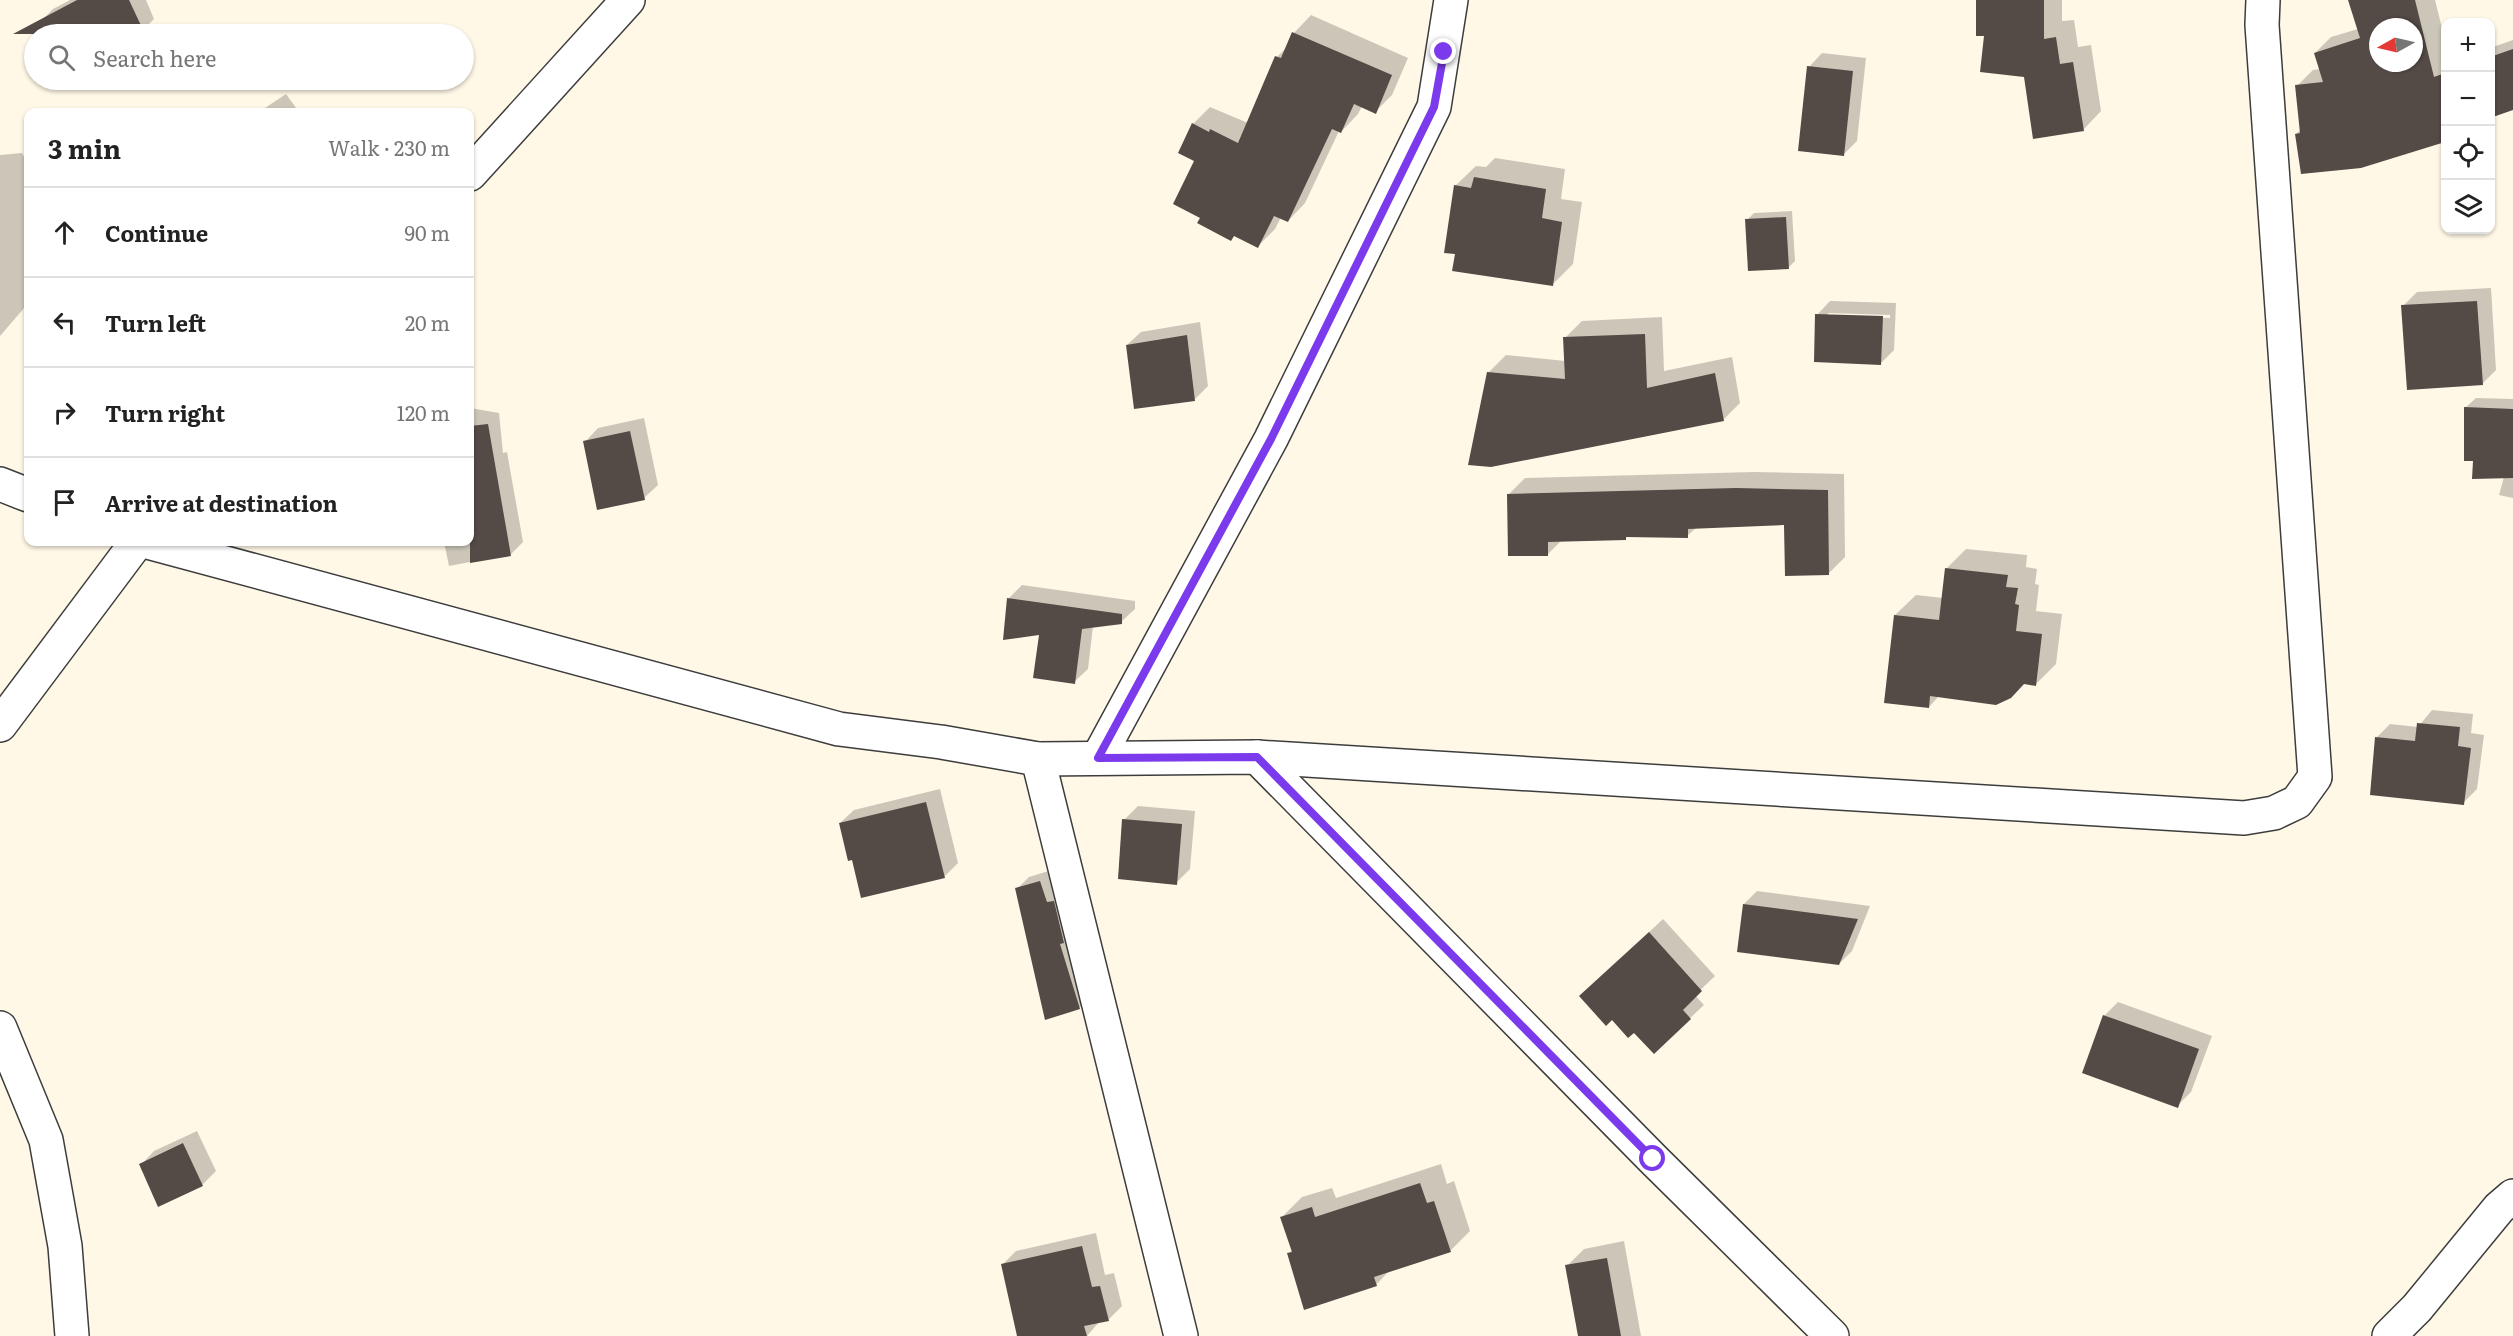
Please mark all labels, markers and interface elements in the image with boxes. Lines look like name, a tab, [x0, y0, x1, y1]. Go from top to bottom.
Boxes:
north arrow	[2369, 18, 2423, 72]
map controls	[2441, 18, 2495, 234]
button: +	[2441, 18, 2495, 72]
search box	[24, 24, 474, 90]
route end	[1430, 38, 1456, 64]
icon: search	[45, 41, 78, 74]
text: Search here	[93, 41, 216, 74]
button: −	[2441, 72, 2495, 126]
button: locate	[2441, 126, 2495, 180]
text: 3 min	[48, 128, 121, 167]
text: Walk · 230 m	[328, 132, 450, 162]
button: layers	[2441, 180, 2495, 234]
icon: ahead	[48, 216, 81, 249]
text: Continue	[105, 216, 208, 249]
text: 90 m	[405, 217, 450, 247]
icon: left	[48, 306, 81, 339]
text: Turn left	[105, 306, 206, 339]
text: 20 m	[405, 307, 450, 337]
icon: right	[48, 396, 81, 429]
text: Turn right	[105, 396, 225, 429]
text: 120 m	[397, 397, 450, 427]
icon: arrive	[48, 486, 81, 519]
text: Arrive at destination	[105, 486, 338, 519]
route start	[1639, 1145, 1665, 1171]

